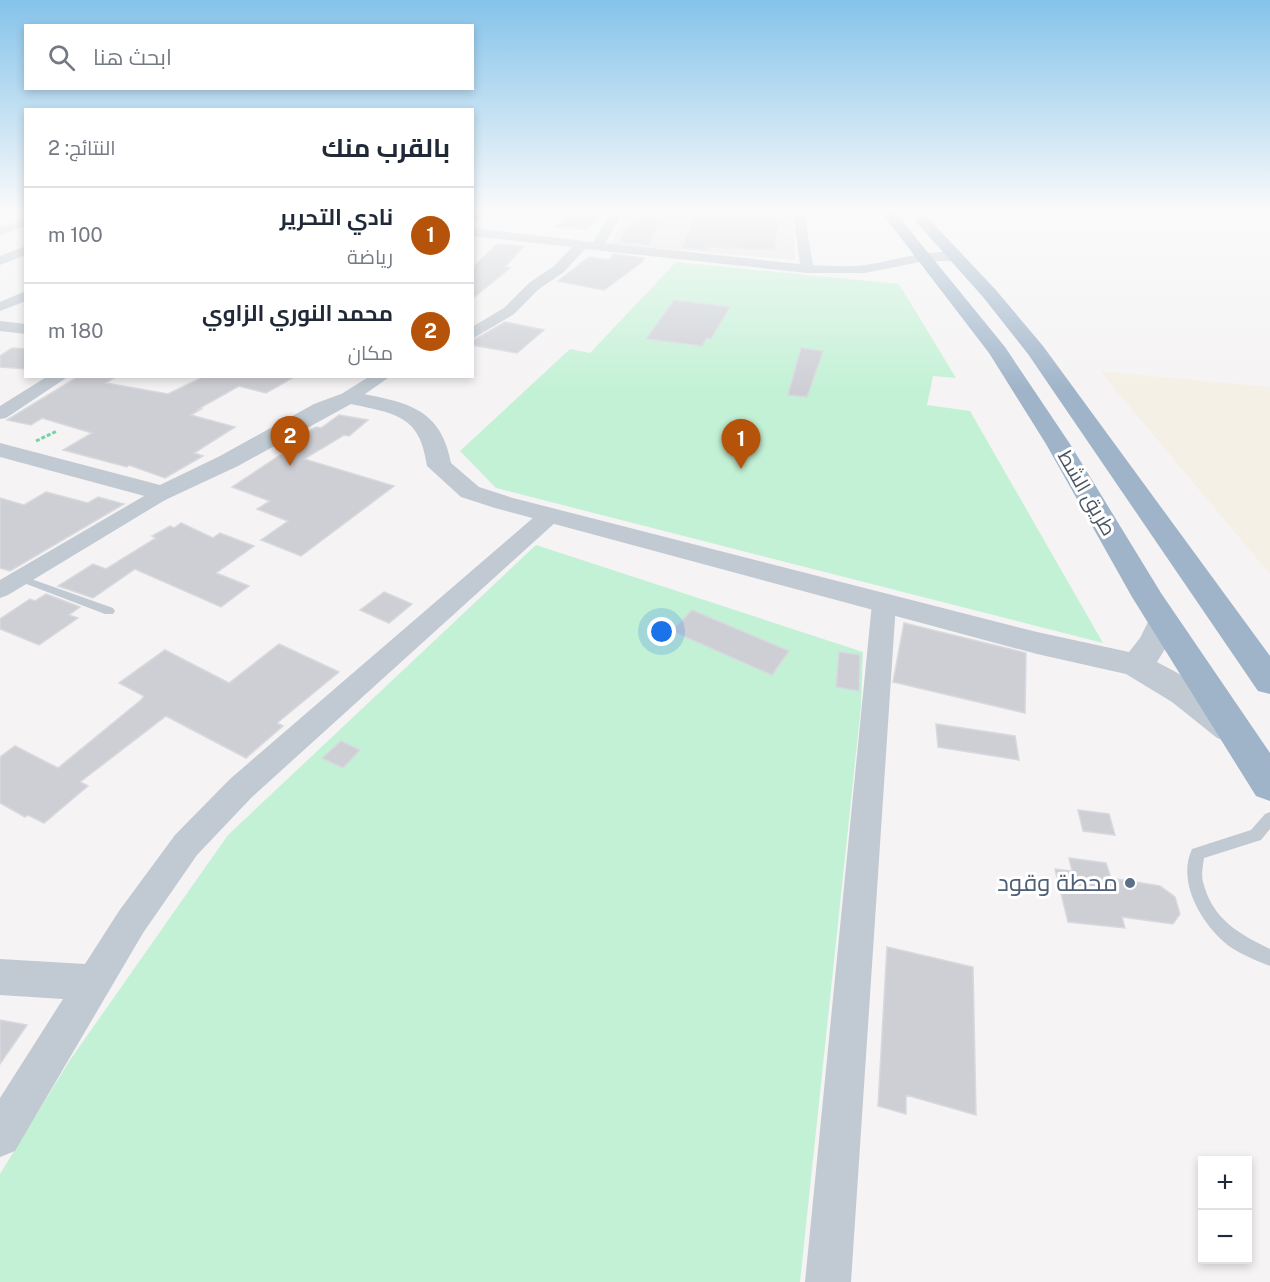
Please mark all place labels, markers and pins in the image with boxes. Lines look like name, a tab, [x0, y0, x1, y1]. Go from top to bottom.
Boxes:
pin: 2	[270, 416, 310, 466]
pin: 1	[722, 420, 760, 469]
place label: محطة وقود	[997, 868, 1118, 896]
marker: محطة وقود	[1123, 876, 1137, 890]

